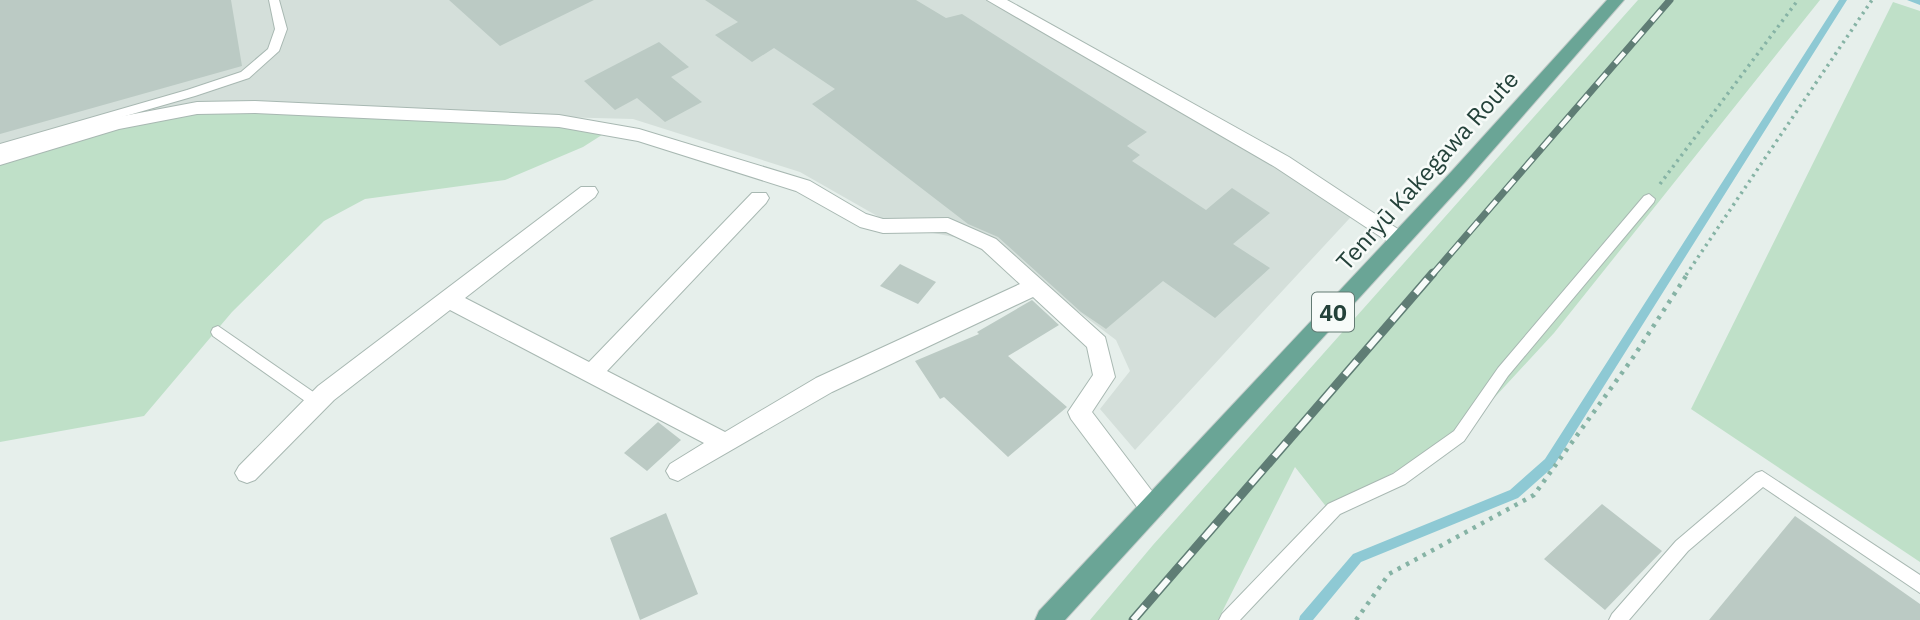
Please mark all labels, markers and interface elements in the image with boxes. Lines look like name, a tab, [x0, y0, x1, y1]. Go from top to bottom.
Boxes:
street label: Tenryū Kakegawa Route	[1329, 63, 1525, 277]
road number: 40	[1312, 292, 1354, 332]

